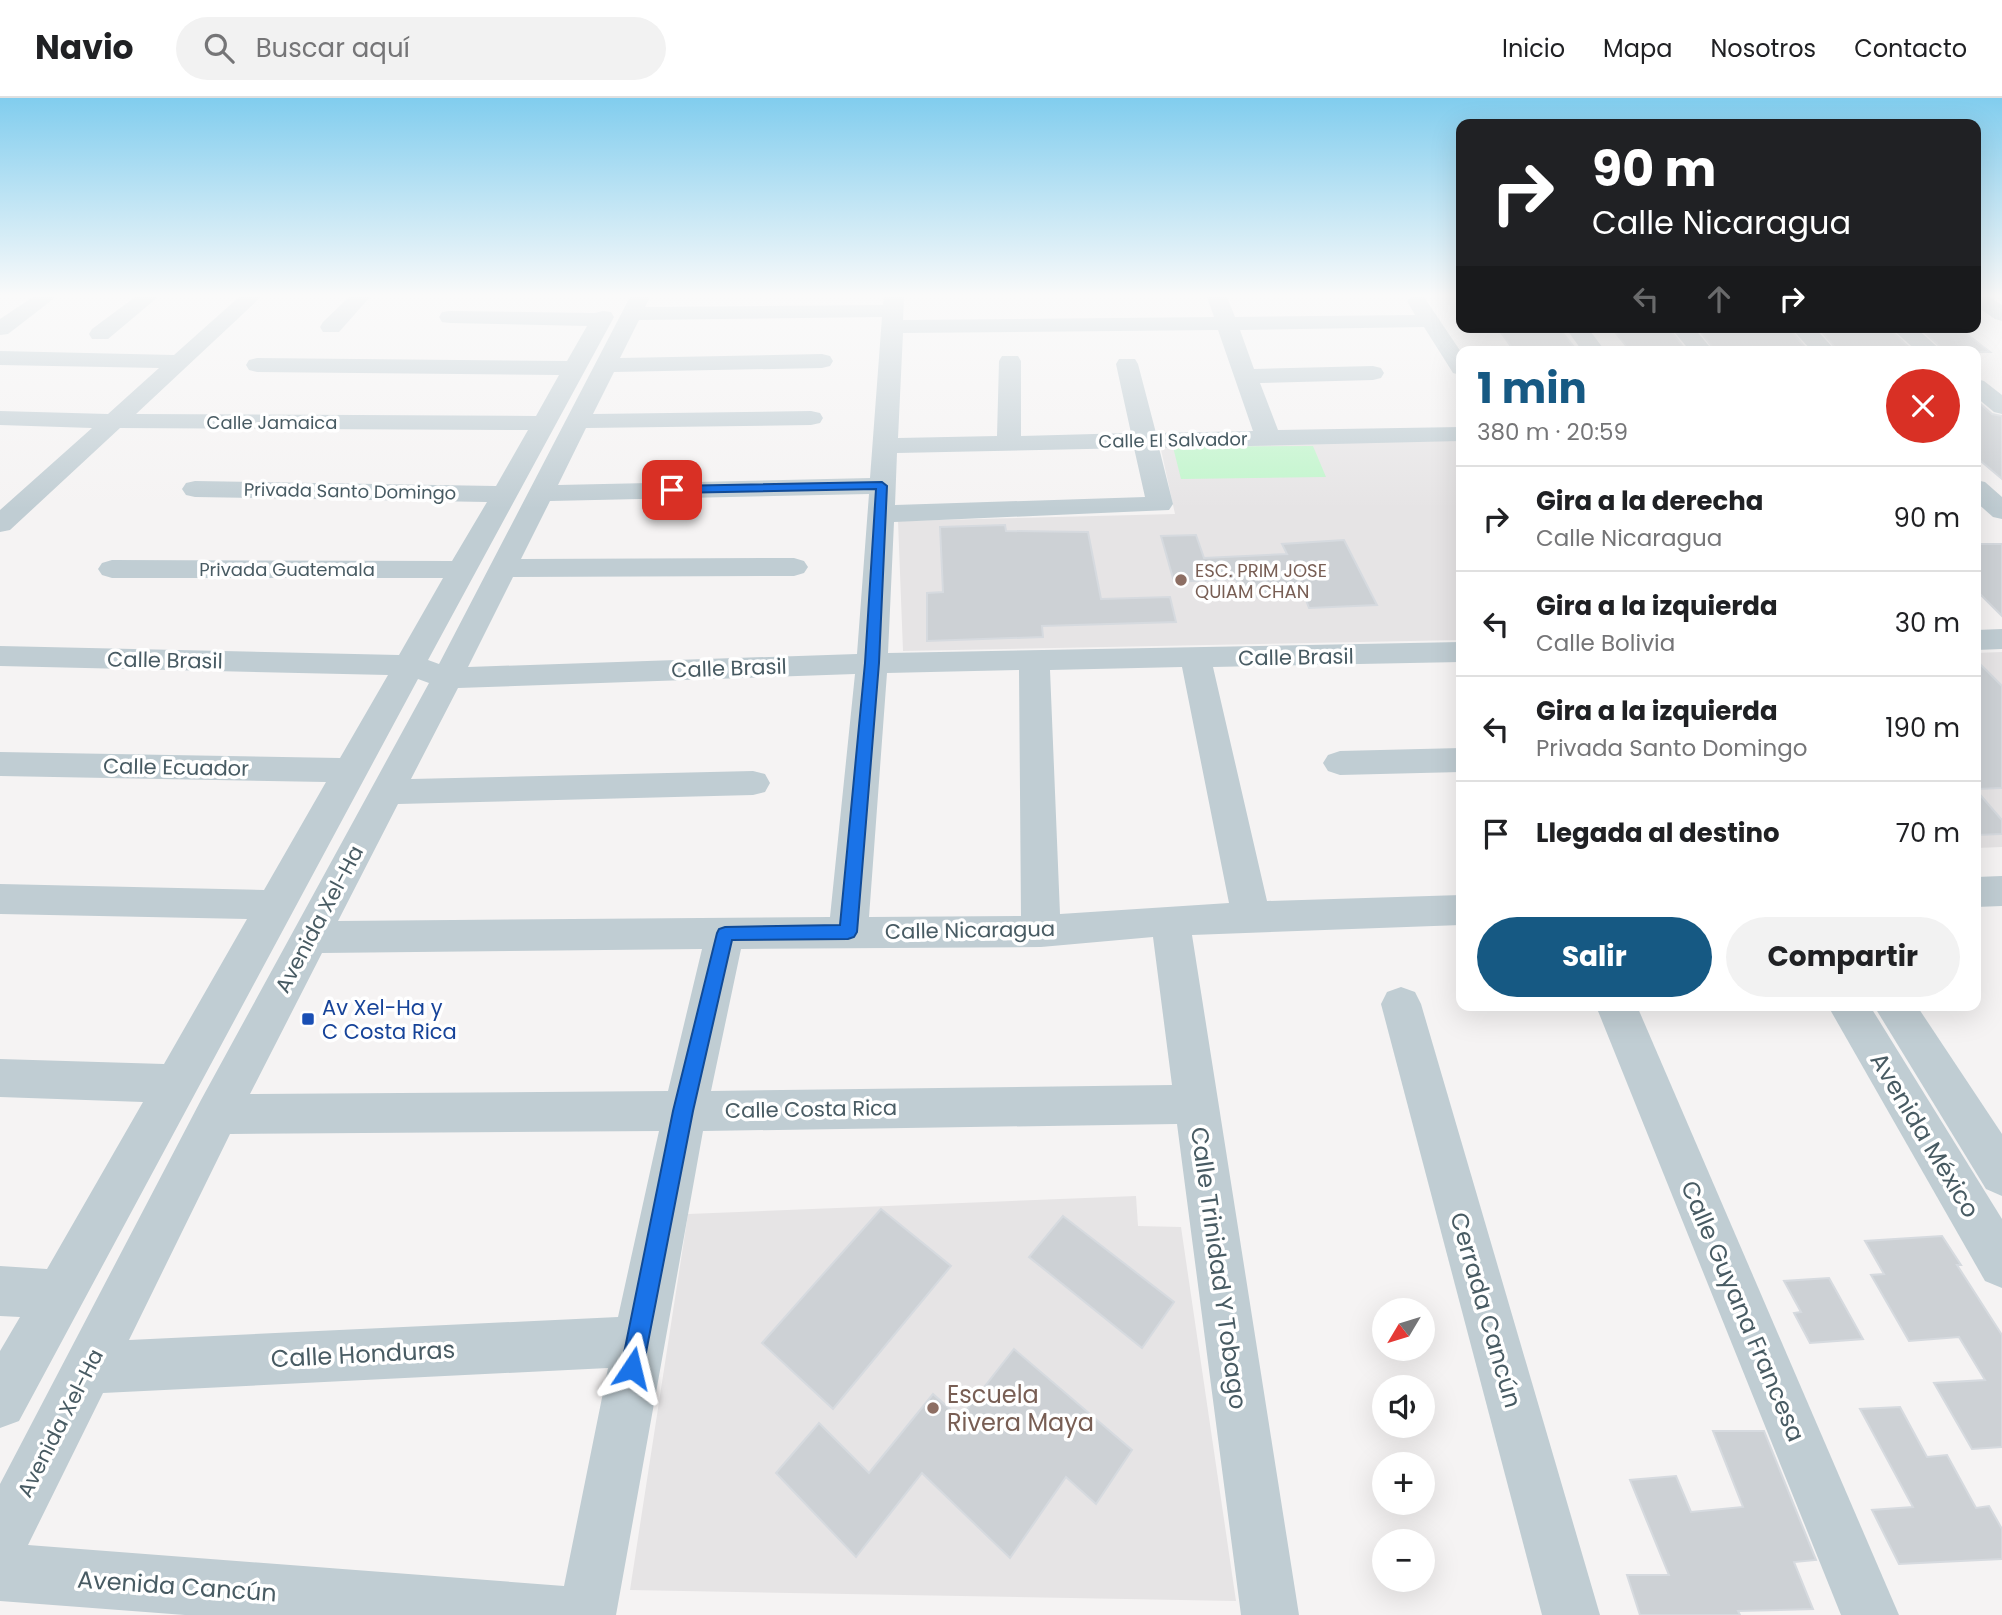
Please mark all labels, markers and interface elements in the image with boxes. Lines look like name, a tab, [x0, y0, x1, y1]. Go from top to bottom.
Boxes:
search box	[176, 17, 666, 80]
text: Navio	[35, 24, 134, 71]
icon: search	[200, 29, 238, 67]
text: Buscar aquí	[256, 30, 410, 66]
text: Inicio	[1502, 32, 1565, 65]
text: Mapa	[1603, 32, 1672, 65]
text: Nosotros	[1710, 32, 1816, 65]
text: Contacto	[1854, 32, 1967, 65]
text: 90 m	[1592, 135, 1716, 203]
icon: right	[1477, 147, 1568, 238]
text: Calle Nicaragua	[1592, 200, 1851, 245]
icon: left	[1627, 280, 1665, 318]
icon: ahead	[1700, 280, 1738, 318]
icon: right	[1773, 280, 1811, 318]
text: 1 min	[1477, 359, 1587, 418]
button: close	[1886, 369, 1960, 443]
street label: Calle Jamaica	[207, 410, 337, 435]
text: 380 m · 20:59	[1477, 416, 1628, 448]
street label: Calle El Salvador	[1098, 426, 1248, 454]
pin	[642, 460, 702, 520]
icon: arrive	[653, 471, 691, 509]
street label: Privada Santo Domingo	[244, 477, 456, 505]
text: Gira a la derecha	[1536, 483, 1764, 519]
icon: right	[1477, 500, 1515, 538]
text: 90 m	[1894, 500, 1960, 536]
text: Calle Nicaragua	[1536, 522, 1722, 554]
street label: Privada Guatemala	[199, 557, 375, 582]
place label: ESC. PRIM JOSE QUIAM CHAN	[1195, 558, 1327, 604]
marker: ESC. PRIM JOSE QUIAM CHAN	[1173, 572, 1189, 588]
text: Gira a la izquierda	[1536, 588, 1778, 624]
icon: left	[1477, 605, 1515, 643]
text: 30 m	[1895, 605, 1960, 641]
text: Calle Bolivia	[1536, 627, 1675, 659]
street label: Calle Brasil	[1238, 641, 1354, 673]
street label: Calle Brasil	[107, 644, 223, 676]
street label: Calle Brasil	[671, 651, 787, 685]
text: Gira a la izquierda	[1536, 693, 1778, 729]
icon: left	[1477, 710, 1515, 748]
text: 190 m	[1885, 710, 1960, 746]
text: Privada Santo Domingo	[1536, 732, 1808, 764]
street label: Calle Ecuador	[103, 751, 249, 783]
icon: arrive	[1477, 815, 1515, 853]
text: Llegada al destino	[1536, 815, 1780, 851]
text: 70 m	[1896, 815, 1960, 851]
street label: Avenida Xel-Ha	[268, 840, 370, 998]
street label: Calle Nicaragua	[885, 914, 1055, 946]
button: Salir	[1477, 917, 1712, 997]
button: Compartir	[1726, 917, 1960, 997]
place label: Av Xel-Ha y C Costa Rica	[322, 993, 457, 1046]
marker: Av Xel-Ha y C Costa Rica	[300, 1011, 316, 1027]
street label: Avenida México	[1863, 1046, 1987, 1224]
street label: Calle Costa Rica	[725, 1093, 897, 1125]
street label: Calle Trinidad Y Tobago	[1183, 1125, 1255, 1411]
street label: Calle Guyana Francesa	[1673, 1175, 1813, 1447]
street label: Cerrada Cancún	[1442, 1208, 1530, 1412]
north arrow	[1372, 1298, 1435, 1362]
map controls	[1372, 1298, 1435, 1592]
position arrow	[595, 1331, 669, 1405]
street label: Calle Honduras	[270, 1333, 456, 1375]
street label: Avenida Xel-Ha	[10, 1344, 110, 1502]
button: sound	[1372, 1375, 1435, 1438]
place label: Escuela Rivera Maya	[947, 1378, 1094, 1439]
marker: Escuela Rivera Maya	[925, 1400, 941, 1416]
button: +	[1372, 1452, 1435, 1515]
button: −	[1372, 1529, 1435, 1592]
street label: Avenida Cancún	[76, 1563, 278, 1609]

